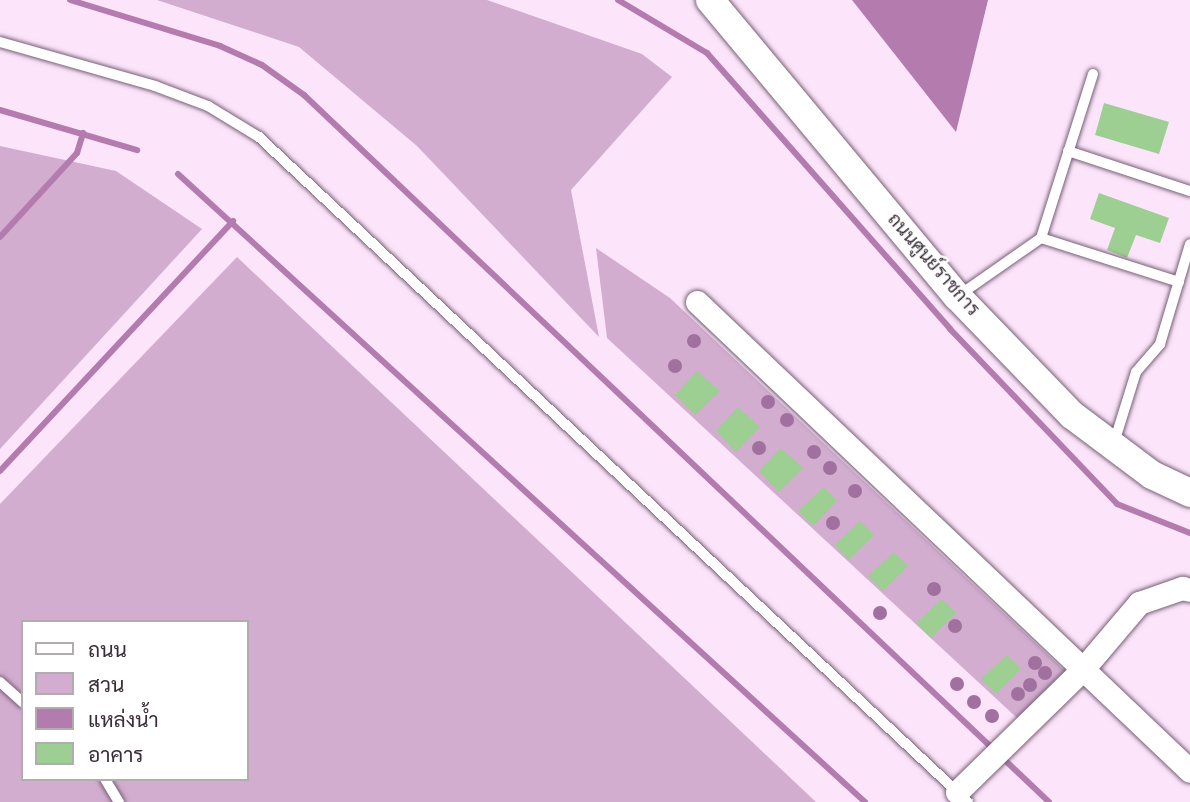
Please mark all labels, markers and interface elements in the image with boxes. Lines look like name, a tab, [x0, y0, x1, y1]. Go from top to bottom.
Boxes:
street label: ถนนศูนย์ราชการ	[882, 209, 984, 321]
legend	[21, 620, 248, 781]
text: ถนน	[88, 638, 127, 663]
text: สวน	[88, 673, 124, 698]
text: แหล่งน้ำ	[88, 708, 159, 733]
text: อาคาร	[88, 743, 144, 768]

